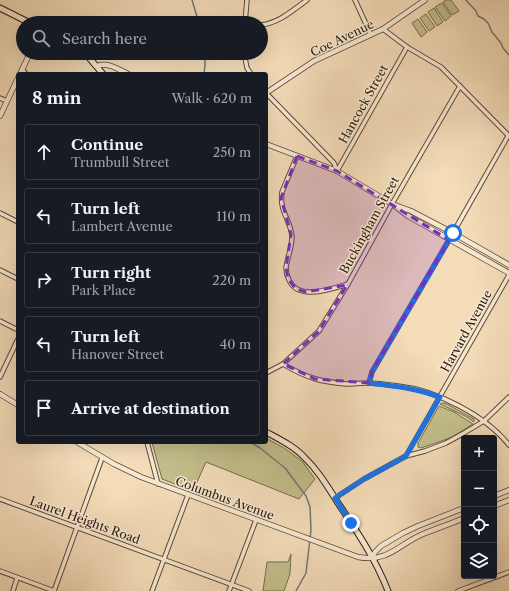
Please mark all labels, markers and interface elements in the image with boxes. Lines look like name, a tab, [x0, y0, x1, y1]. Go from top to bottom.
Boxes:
search box	[16, 16, 268, 60]
street label: Coe Avenue	[308, 16, 376, 60]
icon: search	[30, 27, 52, 49]
text: Search here	[62, 29, 147, 48]
street label: Hancock Street	[335, 61, 391, 146]
text: 8 min	[32, 88, 81, 108]
text: Walk · 620 m	[171, 90, 252, 106]
text: Continue	[71, 135, 143, 154]
icon: ahead	[33, 141, 55, 163]
text: 250 m	[213, 144, 251, 160]
text: Trumbull Street	[71, 154, 169, 170]
street label: Buckingham Street	[336, 173, 402, 276]
text: Turn left	[71, 199, 140, 218]
icon: left	[33, 205, 55, 227]
text: 110 m	[216, 208, 251, 224]
text: Lambert Avenue	[71, 218, 173, 234]
route start	[444, 224, 462, 242]
text: Turn right	[71, 263, 151, 282]
icon: right	[33, 269, 55, 291]
text: 220 m	[212, 272, 251, 288]
text: Park Place	[71, 282, 136, 298]
street label: Harvard Avenue	[437, 287, 495, 375]
text: Turn left	[71, 327, 140, 346]
icon: left	[33, 333, 55, 355]
text: 40 m	[220, 336, 251, 352]
text: Hanover Street	[71, 346, 164, 362]
icon: arrive	[33, 397, 55, 419]
text: Arrive at destination	[71, 399, 230, 418]
map controls	[461, 435, 497, 579]
button: +	[461, 435, 497, 471]
button: −	[461, 471, 497, 507]
street label: Columbus Avenue	[174, 473, 277, 523]
street label: Laurel Heights Road	[28, 493, 143, 547]
button: locate	[461, 507, 497, 543]
route end	[342, 514, 360, 532]
button: layers	[461, 543, 497, 579]

